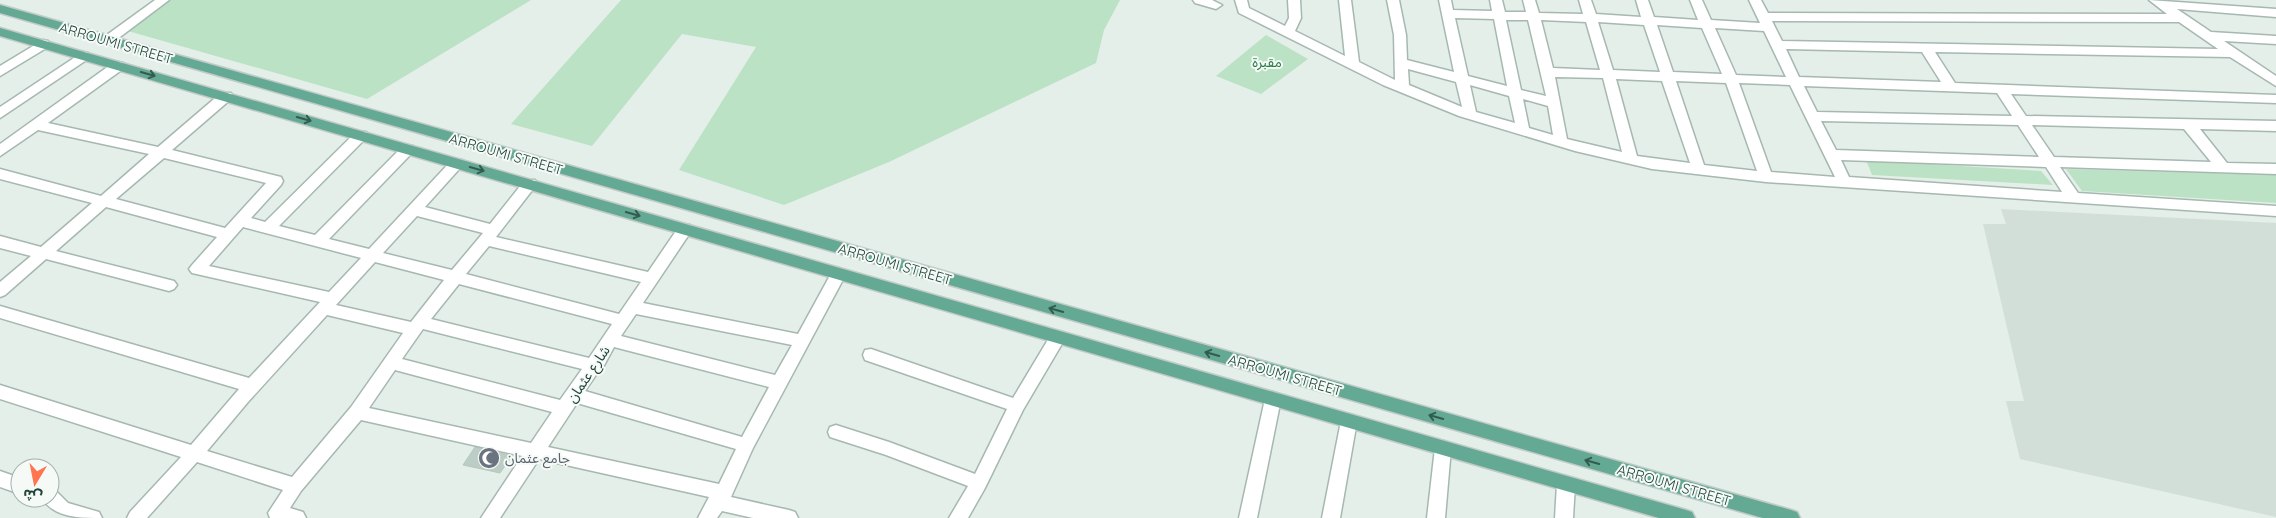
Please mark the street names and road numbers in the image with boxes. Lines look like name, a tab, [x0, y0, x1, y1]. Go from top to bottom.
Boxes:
street label: ARROUMI STREET	[57, 18, 175, 68]
street label: ARROUMI STREET	[447, 129, 565, 179]
street label: ARROUMI STREET	[836, 239, 954, 289]
street label: شارع عثمان	[562, 342, 615, 407]
street label: ARROUMI STREET	[1226, 350, 1344, 400]
street label: ARROUMI STREET	[1615, 460, 1733, 510]

